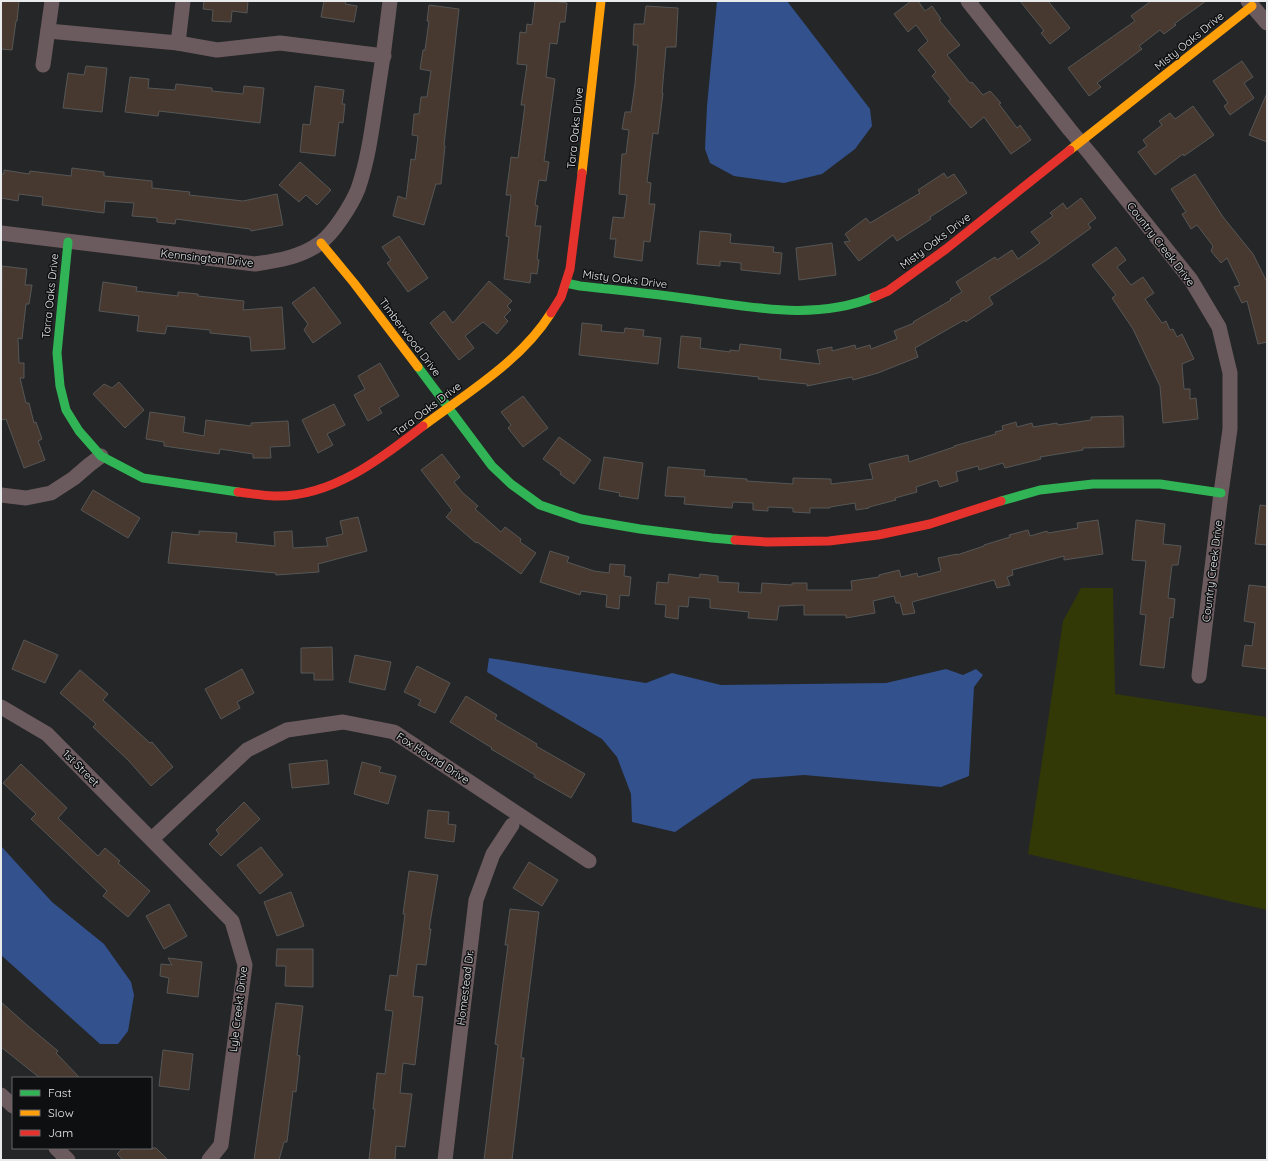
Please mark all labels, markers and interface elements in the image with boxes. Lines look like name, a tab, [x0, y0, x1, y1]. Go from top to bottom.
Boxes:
street label: Misty Oaks Drive	[1152, 9, 1226, 73]
street label: Tara Oaks Drive	[564, 87, 586, 169]
street label: Country Creek Drive	[1124, 199, 1198, 289]
street label: Misty Oaks Drive	[897, 210, 973, 272]
street label: Kennsington Drive	[160, 246, 254, 270]
street label: Tarra Oaks Drive	[39, 253, 61, 339]
street label: Misty Oaks Drive	[582, 267, 668, 291]
street label: Timberwood Drive	[376, 295, 444, 379]
street label: Tara Oaks Drive	[390, 379, 464, 439]
street label: Country Creek Drive	[1199, 519, 1225, 623]
street label: Fox Hound Drive	[394, 729, 472, 787]
street label: 1st Street	[60, 747, 102, 789]
street label: Homestead Dr.	[453, 950, 477, 1026]
street label: Lyle Creekt Drive	[226, 965, 250, 1053]
legend	[12, 1077, 152, 1149]
text: Fast	[48, 1085, 72, 1100]
text: Slow	[48, 1105, 74, 1120]
text: Jam	[48, 1125, 73, 1140]

